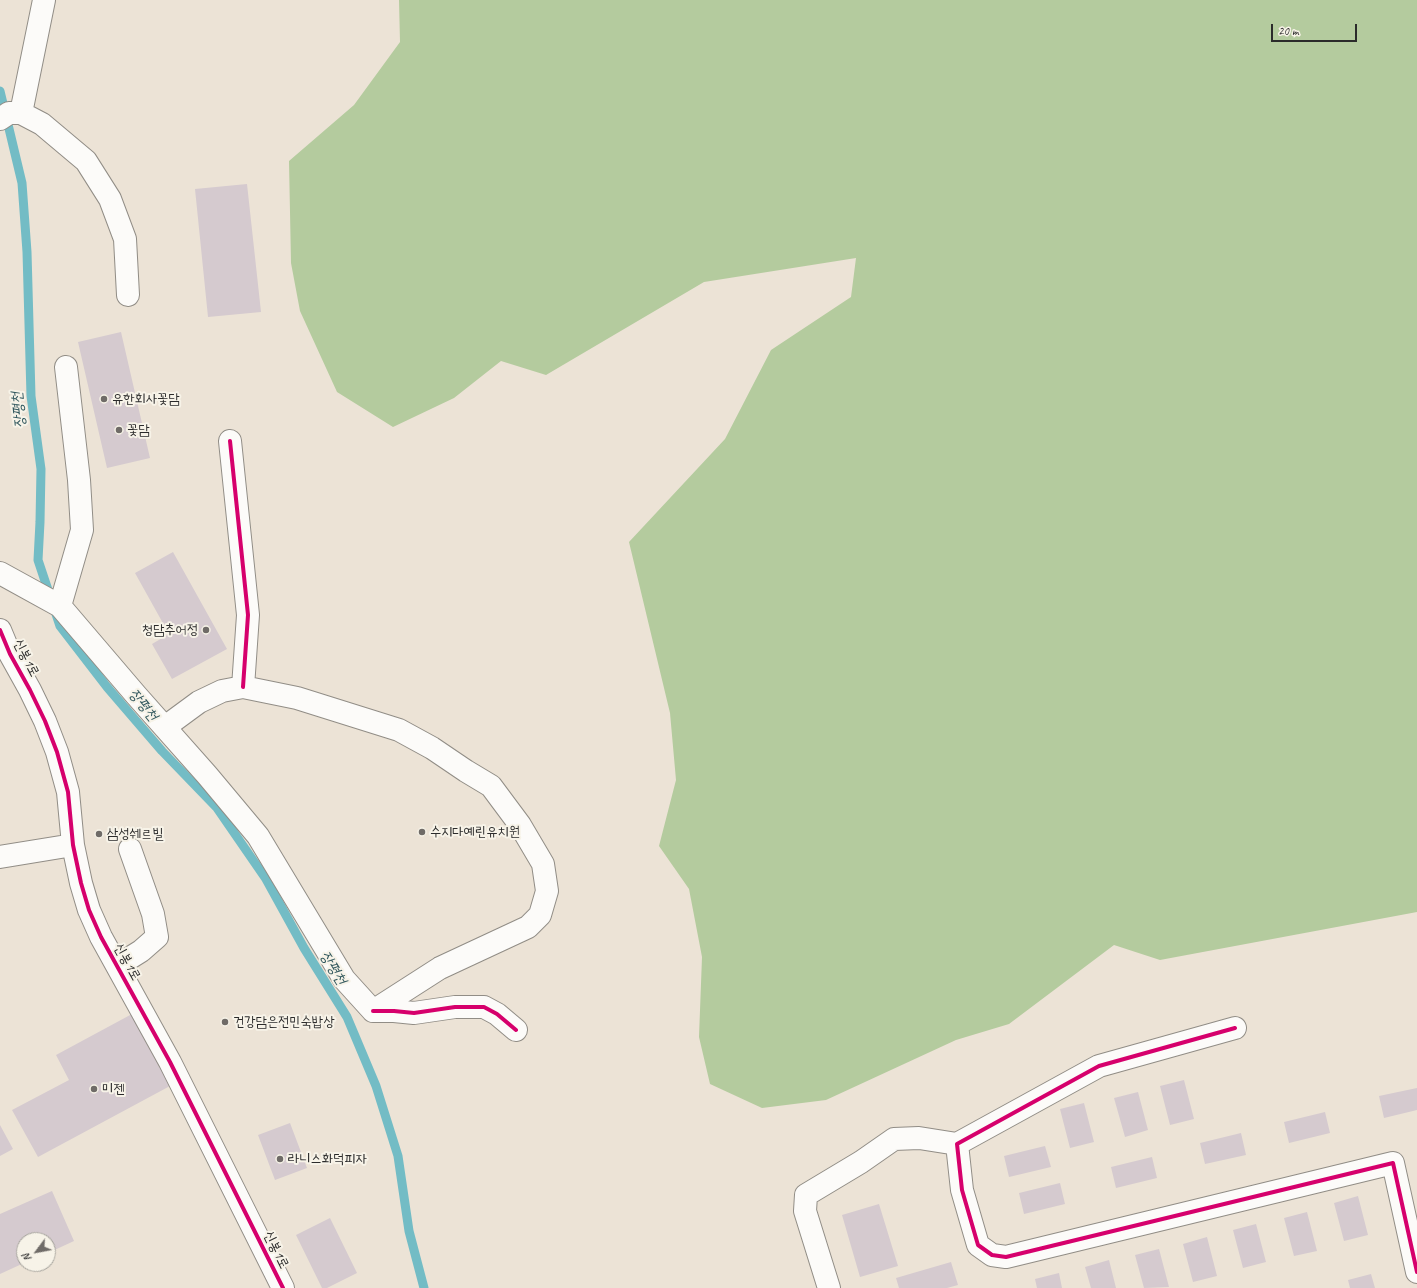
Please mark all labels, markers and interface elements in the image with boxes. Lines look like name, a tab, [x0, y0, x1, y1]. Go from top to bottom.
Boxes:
scale bar	[1273, 16, 1359, 42]
text: 20 m	[1278, 23, 1298, 39]
water label: 장평천	[8, 391, 30, 429]
place label: 유한회사꽃담	[112, 391, 180, 407]
marker: 유한회사꽃담	[99, 394, 109, 404]
place label: 꽃담	[127, 422, 150, 438]
marker: 꽃담	[114, 425, 124, 435]
place label: 청담추어정	[142, 622, 198, 638]
marker: 청담추어정	[201, 625, 211, 635]
street label: 신봉1로	[9, 636, 43, 680]
water label: 장평천	[125, 685, 161, 725]
place label: 수지다예린유치원	[430, 824, 520, 840]
place label: 삼성쉐르빌	[107, 826, 163, 842]
marker: 수지다예린유치원	[417, 827, 427, 837]
marker: 삼성쉐르빌	[94, 829, 104, 839]
street label: 신봉1로	[110, 940, 144, 984]
water label: 장평천	[316, 948, 350, 988]
place label: 건강담은전민숙밥상	[233, 1014, 334, 1030]
marker: 건강담은전민숙밥상	[220, 1017, 230, 1027]
place label: 미젠	[102, 1081, 125, 1097]
marker: 미젠	[89, 1084, 99, 1094]
place label: 라니스화덕피자	[288, 1151, 367, 1167]
marker: 라니스화덕피자	[275, 1154, 285, 1164]
street label: 신봉1로	[260, 1228, 292, 1272]
north arrow	[16, 1232, 56, 1272]
text: N	[19, 1251, 34, 1264]

